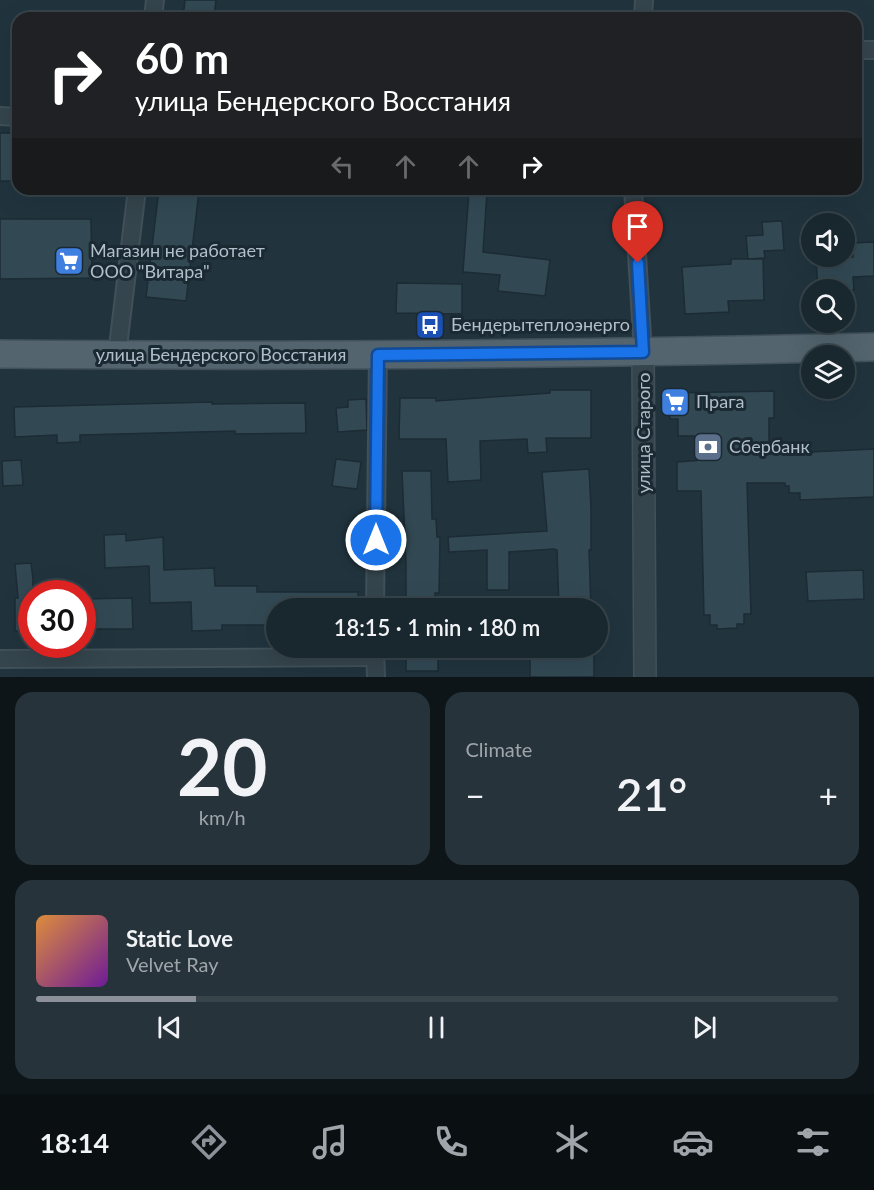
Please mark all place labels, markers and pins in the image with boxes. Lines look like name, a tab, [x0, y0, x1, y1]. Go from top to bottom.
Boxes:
pin	[612, 201, 663, 263]
place label: Магазин не работает ООО "Витара"	[90, 239, 265, 282]
supermarket icon: Магазин не работает ООО "Витара"	[53, 245, 85, 277]
bus stop icon: Бендерытеплоэнерго	[414, 309, 446, 341]
place label: Бендерытеплоэнерго	[451, 313, 630, 335]
supermarket icon: Прага	[659, 386, 691, 418]
place label: Прага	[696, 390, 744, 412]
bank icon: Сбербанк	[692, 431, 724, 463]
place label: Сбербанк	[729, 435, 810, 457]

